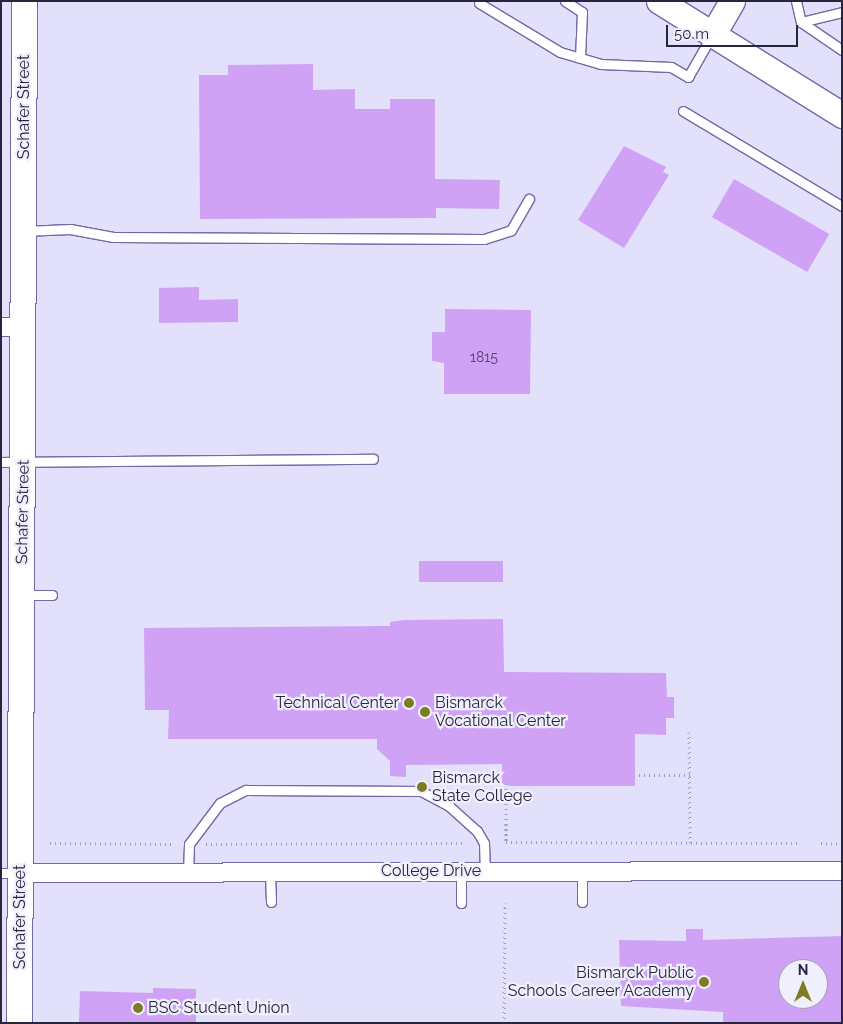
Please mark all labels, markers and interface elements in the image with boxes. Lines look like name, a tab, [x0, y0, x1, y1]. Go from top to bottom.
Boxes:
scale bar	[668, 15, 800, 47]
text: 50 m	[674, 25, 709, 43]
street label: Schafer Street	[14, 55, 34, 159]
house number: 1815	[470, 349, 498, 365]
street label: Schafer Street	[12, 459, 34, 565]
place label: Technical Center	[275, 693, 399, 713]
place label: Bismarck Vocational Center	[435, 693, 566, 731]
marker: Technical Center	[403, 697, 415, 709]
marker: Bismarck Vocational Center	[419, 706, 431, 718]
place label: Bismarck State College	[432, 768, 532, 806]
marker: Bismarck State College	[416, 781, 428, 793]
street label: College Drive	[381, 861, 481, 881]
street label: Schafer Street	[10, 865, 30, 969]
north arrow	[778, 959, 828, 1009]
text: N	[798, 962, 808, 978]
place label: Bismarck Public Schools Career Academy	[507, 963, 694, 1001]
marker: Bismarck Public Schools Career Academy	[698, 976, 710, 988]
place label: BSC Student Union	[148, 998, 290, 1018]
marker: BSC Student Union	[132, 1002, 144, 1014]

